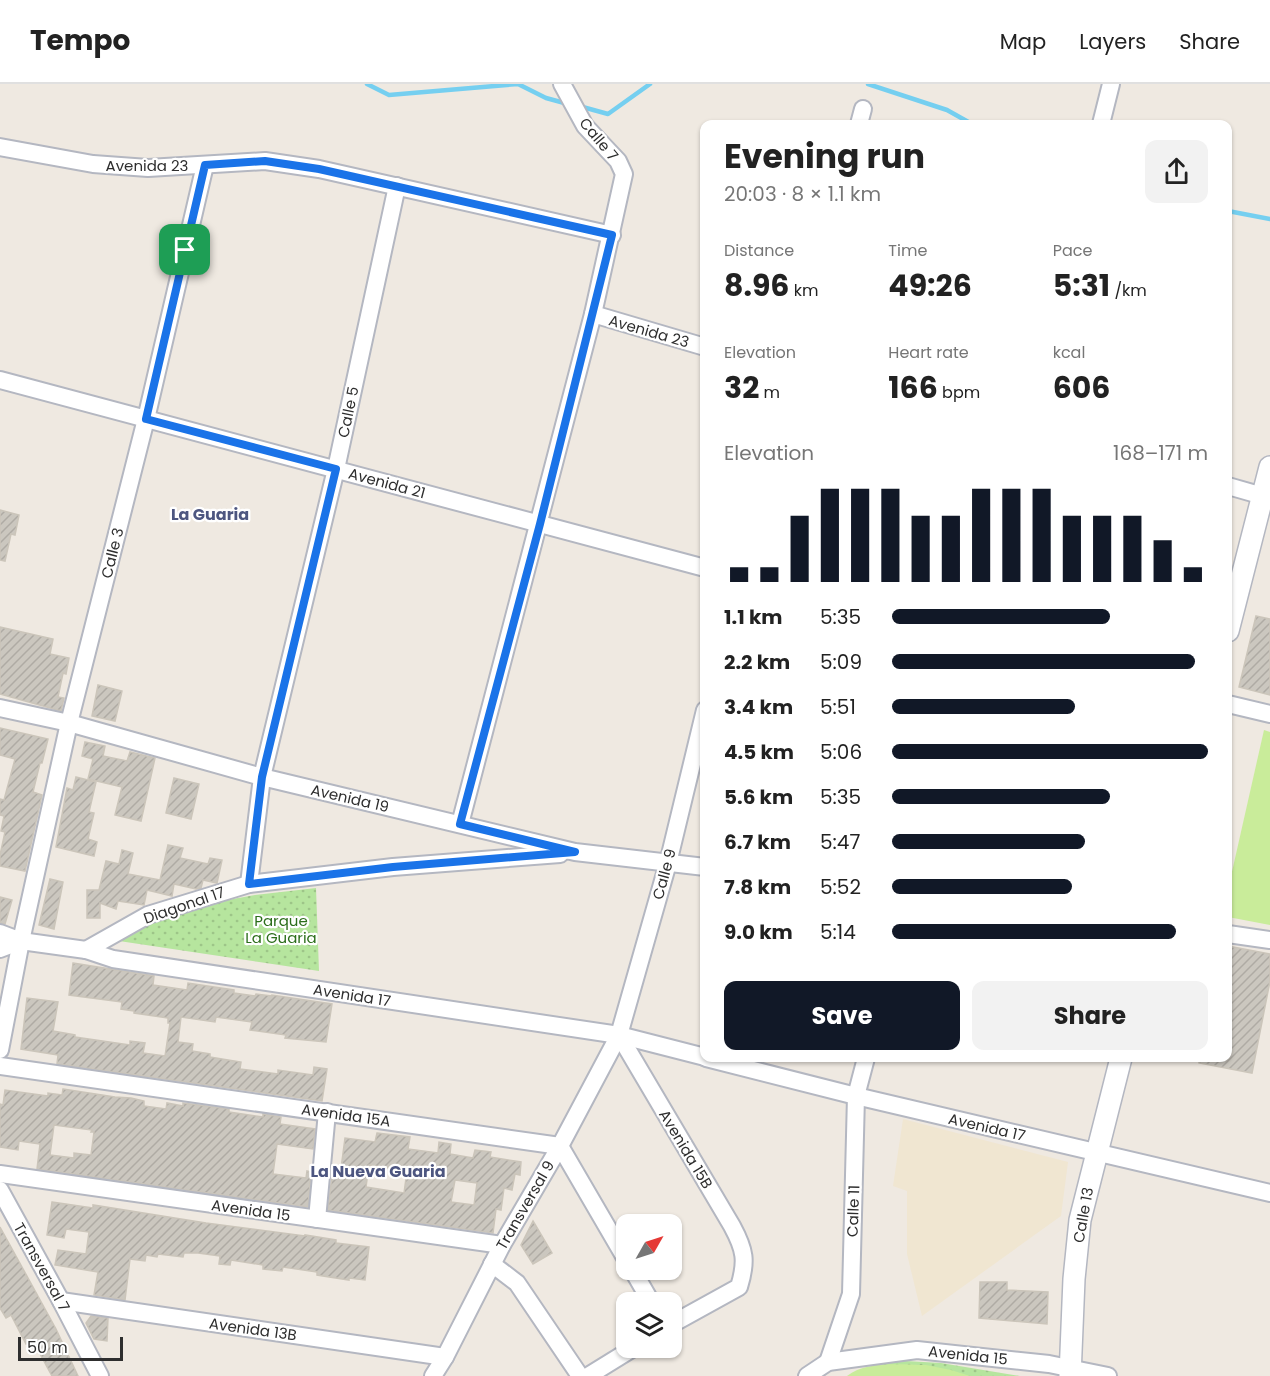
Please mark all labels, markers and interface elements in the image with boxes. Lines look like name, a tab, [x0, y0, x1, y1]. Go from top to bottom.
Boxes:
text: Tempo	[30, 21, 130, 60]
text: Map	[1000, 27, 1046, 56]
text: Layers	[1079, 27, 1146, 56]
text: Share	[1179, 27, 1240, 56]
street label: Calle 7	[575, 113, 623, 165]
text: Evening run	[724, 133, 925, 180]
button: share	[1145, 140, 1208, 203]
street label: Avenida 23	[106, 155, 188, 176]
text: 20:03 · 8 × 1.1 km	[724, 180, 881, 208]
pin	[159, 224, 210, 275]
icon: arrive	[168, 233, 201, 266]
text: Distance	[724, 239, 794, 262]
text: Time	[888, 239, 927, 262]
text: Pace	[1053, 239, 1092, 262]
text: 8.96	[724, 264, 789, 307]
text: 49:26	[888, 264, 972, 307]
text: 5:31	[1053, 264, 1110, 307]
text: km	[789, 279, 818, 302]
text: /km	[1110, 279, 1147, 302]
street label: Avenida 23	[606, 309, 692, 353]
text: Elevation	[724, 341, 796, 364]
text: Heart rate	[888, 341, 969, 364]
text: kcal	[1053, 341, 1085, 364]
text: 32	[724, 366, 759, 409]
text: 166	[888, 366, 938, 409]
text: 606	[1053, 366, 1110, 409]
text: m	[759, 381, 780, 404]
text: bpm	[938, 381, 980, 404]
street label: Calle 5	[332, 384, 364, 440]
text: Elevation	[724, 439, 814, 467]
text: 168–171 m	[1113, 439, 1208, 467]
street label: Avenida 21	[346, 463, 428, 503]
district label: La Guaria	[171, 503, 249, 526]
street label: Calle 3	[96, 526, 128, 580]
text: 1.1 km	[724, 603, 782, 631]
text: 5:35	[820, 603, 861, 631]
text: 2.2 km	[724, 648, 790, 676]
text: 5:09	[820, 648, 862, 676]
text: 3.4 km	[724, 693, 793, 721]
text: 5:51	[820, 693, 856, 721]
text: 4.5 km	[724, 738, 794, 766]
text: 5:06	[820, 738, 862, 766]
street label: Avenida 19	[309, 779, 391, 817]
text: 5.6 km	[724, 783, 793, 811]
text: 5:35	[820, 783, 861, 811]
text: 6.7 km	[724, 828, 791, 856]
text: 5:47	[820, 828, 860, 856]
street label: Calle 9	[647, 846, 681, 902]
text: 7.8 km	[724, 873, 791, 901]
text: 5:52	[820, 873, 861, 901]
street label: Diagonal 17	[141, 881, 227, 929]
park label: Parque La Guaria	[245, 910, 317, 948]
text: 9.0 km	[724, 918, 793, 946]
text: 5:14	[820, 918, 856, 946]
street label: Avenida 17	[312, 978, 392, 1012]
button: Save	[724, 981, 960, 1050]
button: Share	[972, 981, 1208, 1050]
street label: Avenida 15A	[300, 1098, 392, 1132]
street label: Avenida 15B	[654, 1106, 718, 1192]
street label: Avenida 17	[946, 1108, 1028, 1146]
street label: Transversal 9	[491, 1157, 559, 1253]
district label: La Nueva Guaria	[310, 1160, 446, 1183]
street label: Calle 11	[842, 1185, 864, 1237]
street label: Calle 13	[1068, 1186, 1098, 1244]
street label: Avenida 15	[210, 1194, 292, 1226]
north arrow	[616, 1214, 682, 1280]
map controls	[616, 1214, 682, 1358]
street label: Transversal 7	[9, 1219, 75, 1315]
button: layers	[616, 1292, 682, 1358]
street label: Avenida 13B	[208, 1312, 298, 1346]
scale bar	[18, 1334, 123, 1362]
text: 50 m	[27, 1336, 68, 1359]
street label: Avenida 15	[927, 1340, 1009, 1370]

